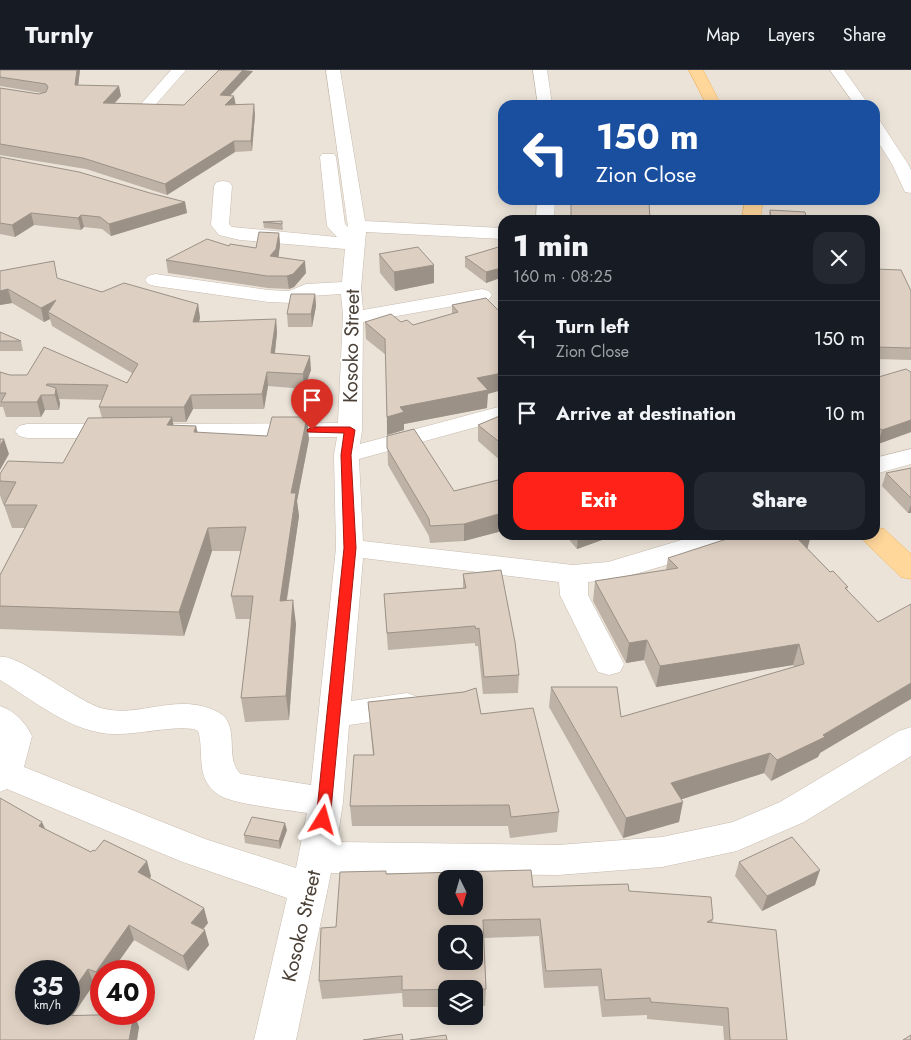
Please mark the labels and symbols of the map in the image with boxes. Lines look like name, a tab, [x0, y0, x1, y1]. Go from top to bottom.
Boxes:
street label: Kosoko Street	[336, 289, 367, 403]
pin	[291, 379, 333, 430]
position arrow	[296, 793, 348, 845]
street label: Kosoko Street	[275, 867, 328, 985]
north arrow	[438, 870, 482, 915]
speed limit sign: 40	[90, 960, 155, 1025]

